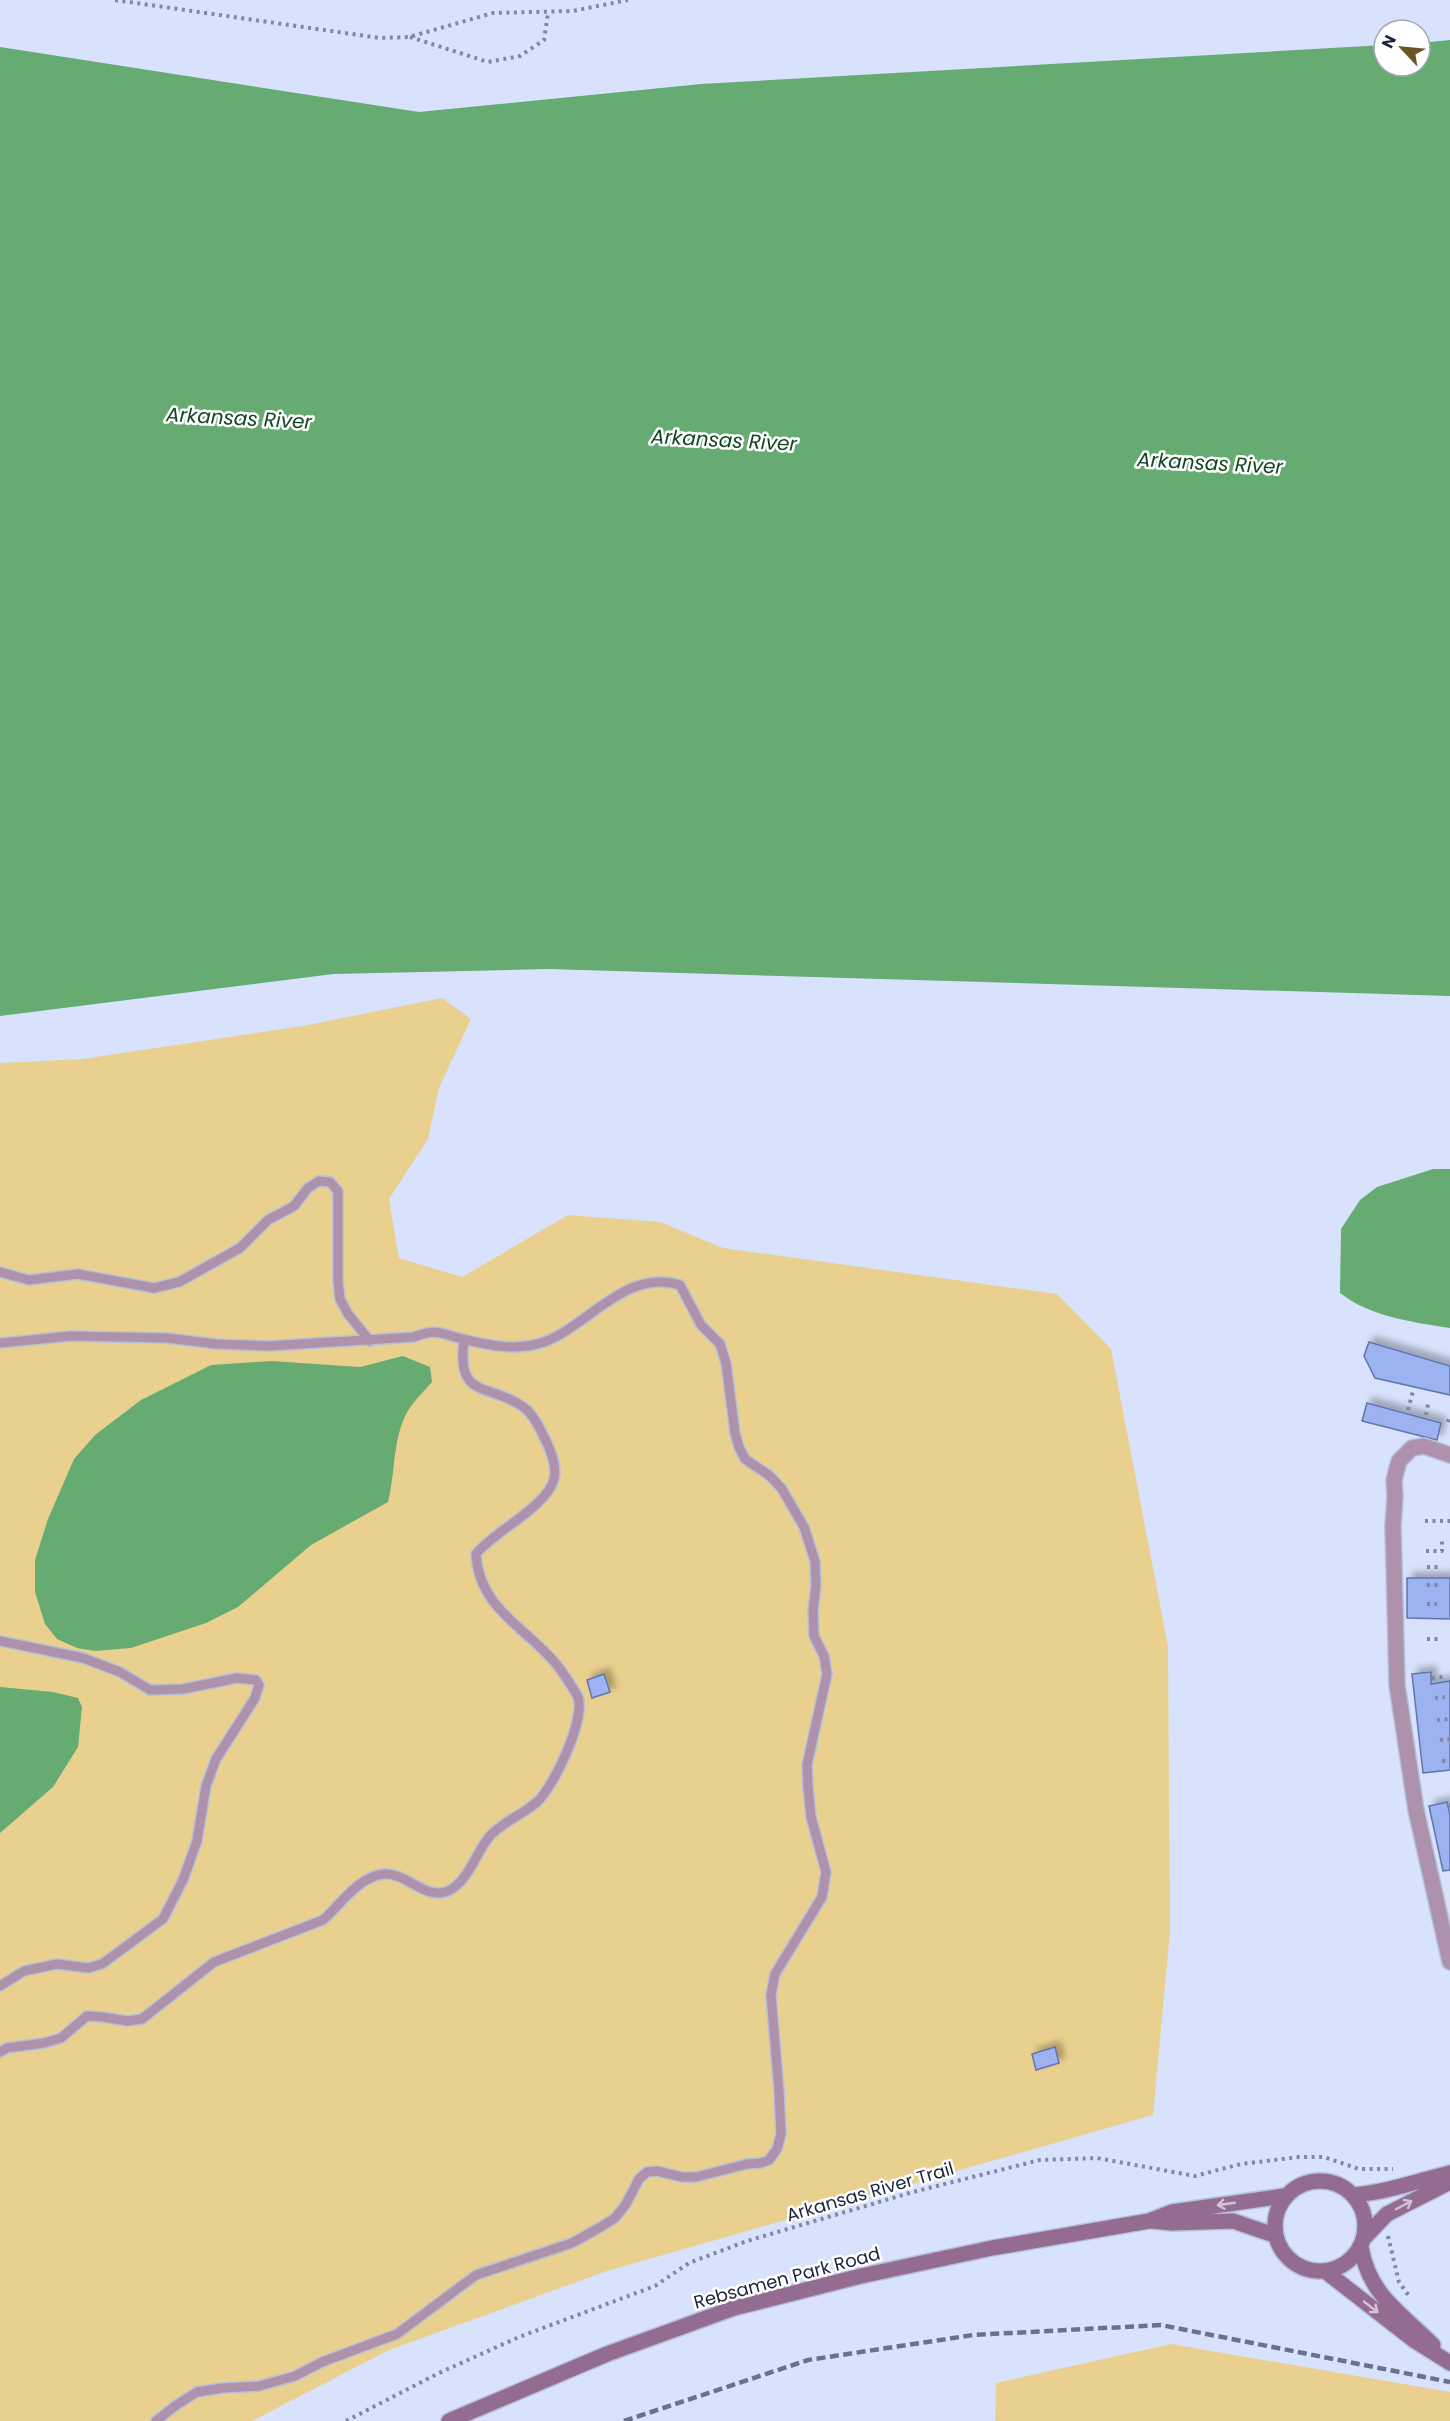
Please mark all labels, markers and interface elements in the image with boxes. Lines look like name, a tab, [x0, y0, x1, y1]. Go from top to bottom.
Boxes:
north arrow	[1372, 18, 1432, 78]
text: N	[1376, 31, 1402, 52]
water label: Arkansas River	[164, 400, 313, 436]
water label: Arkansas River	[649, 422, 798, 458]
water label: Arkansas River	[1135, 445, 1284, 481]
street label: Arkansas River Trail	[783, 2156, 957, 2227]
one-way arrow	[1217, 2199, 1237, 2210]
one-way arrow	[1395, 2199, 1412, 2211]
street label: Rebsamen Park Road	[691, 2241, 883, 2314]
one-way arrow	[1363, 2300, 1379, 2313]

